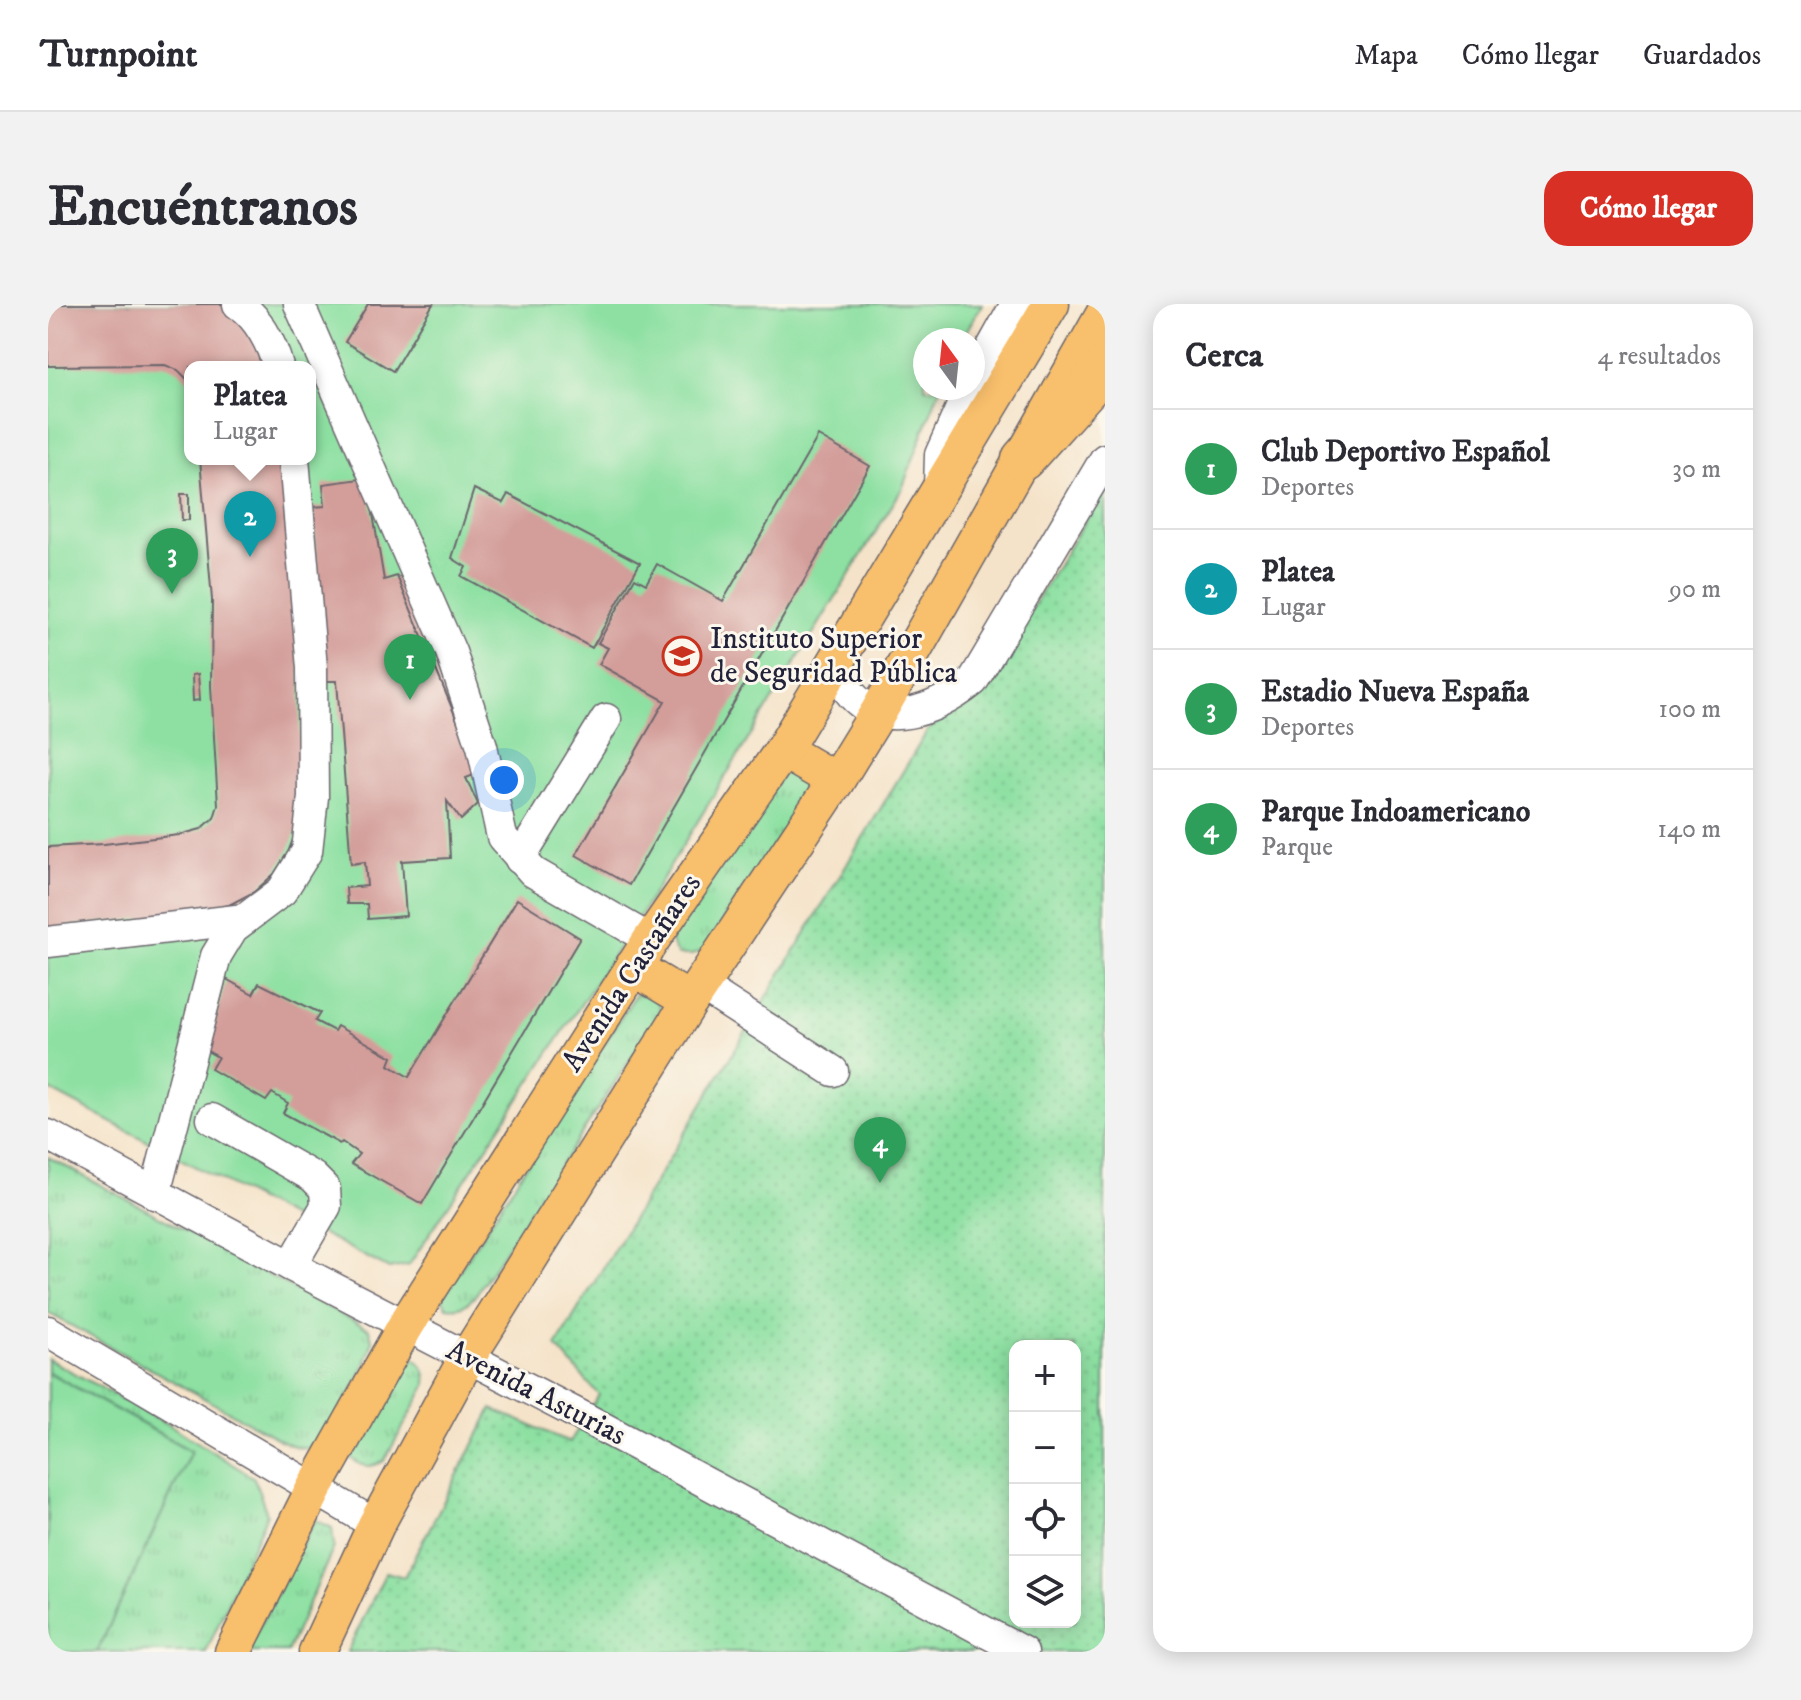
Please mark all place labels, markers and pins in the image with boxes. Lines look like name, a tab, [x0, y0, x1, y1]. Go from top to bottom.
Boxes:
pin: 2	[224, 491, 276, 557]
pin: 3	[146, 528, 198, 594]
place label: Instituto Superior de Seguridad Pública	[710, 621, 958, 692]
pin: 1	[384, 634, 436, 700]
school or university icon: Instituto Superior de Seguridad Pública	[661, 635, 703, 677]
pin: 4	[854, 1117, 906, 1183]

